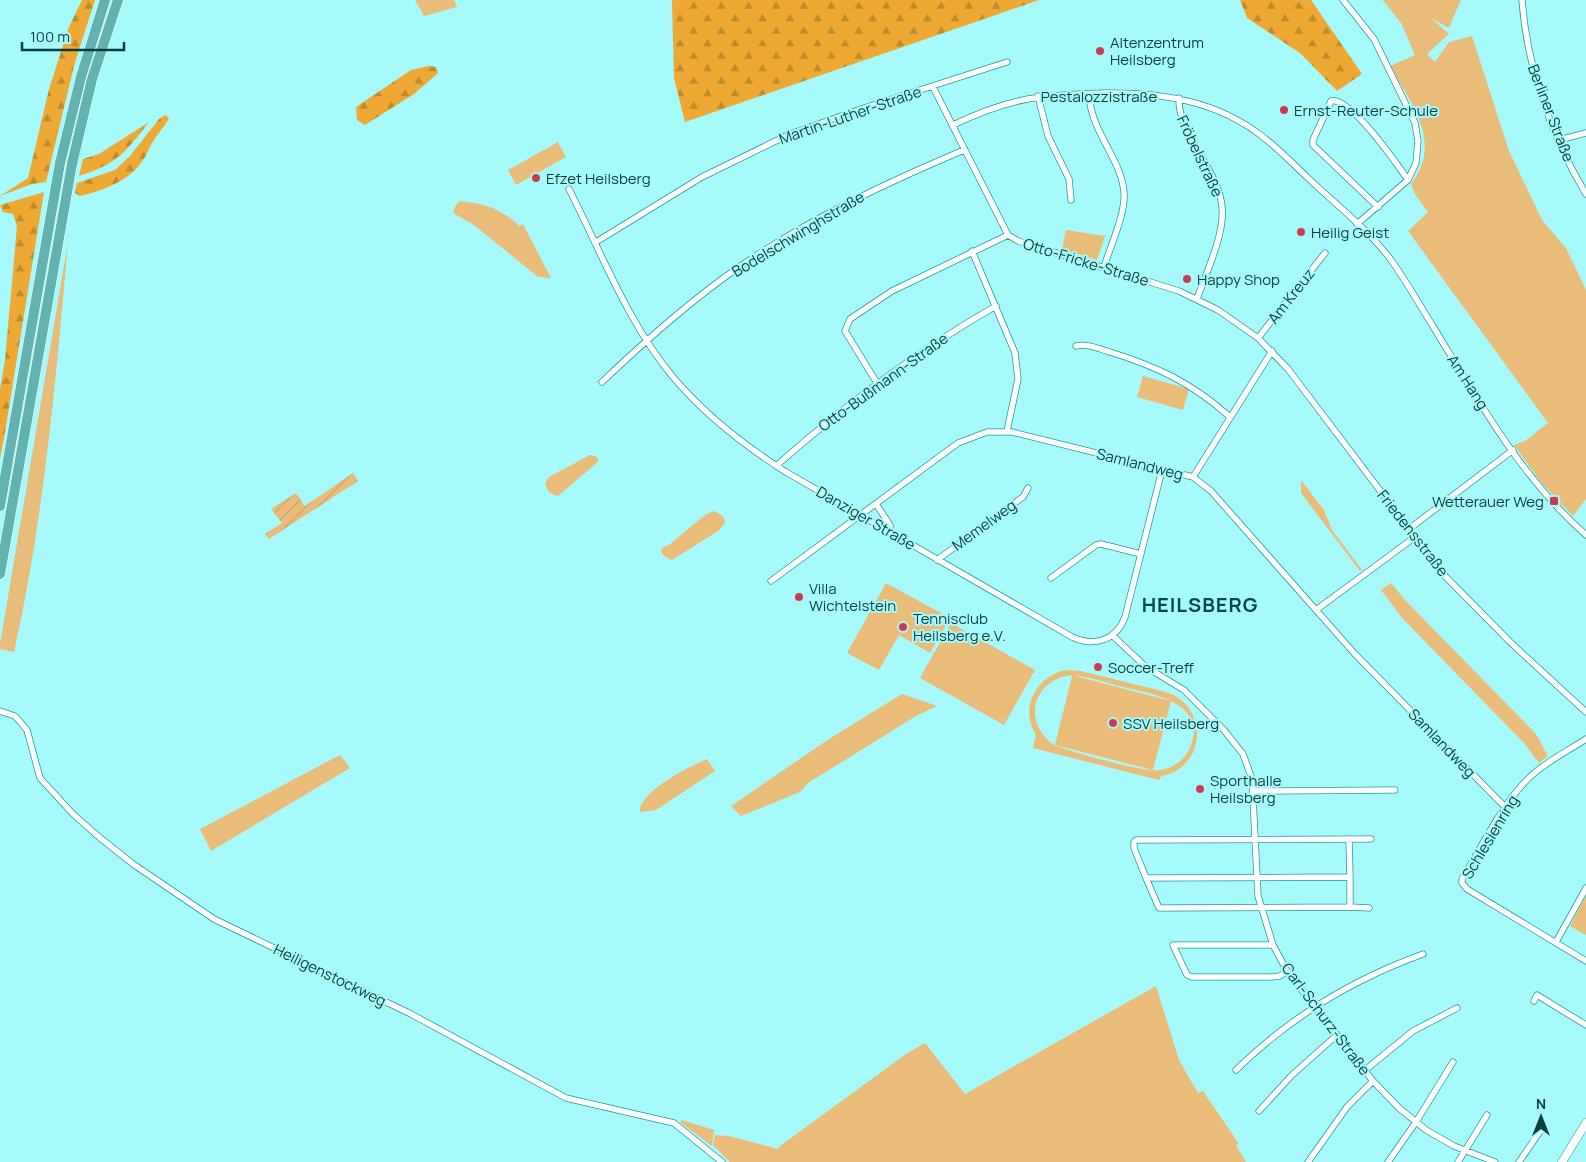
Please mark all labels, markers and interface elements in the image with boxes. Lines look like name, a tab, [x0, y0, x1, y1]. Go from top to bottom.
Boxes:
scale bar	[22, 20, 125, 52]
text: 100 m	[30, 26, 70, 47]
place label: Altenzentrum Heilsberg	[1110, 32, 1204, 70]
marker: Altenzentrum Heilsberg	[1094, 45, 1106, 57]
street label: Berliner Straße	[1523, 61, 1579, 165]
street label: Martin-Luther-Straße	[776, 81, 924, 149]
street label: Pestalozzistraße	[1041, 86, 1157, 107]
place label: Ernst-Reuter-Schule	[1294, 100, 1438, 121]
marker: Ernst-Reuter-Schule	[1278, 104, 1290, 116]
street label: Fröbelstraße	[1172, 112, 1228, 200]
place label: Efzet Heilsberg	[546, 168, 651, 189]
marker: Efzet Heilsberg	[530, 172, 542, 184]
street label: Bodelschwinghstraße	[728, 186, 868, 282]
place label: Heilig Geist	[1311, 222, 1389, 243]
marker: Heilig Geist	[1295, 226, 1307, 238]
street label: Otto-Fricke-Straße	[1020, 233, 1152, 291]
street label: Am Kreuz	[1263, 264, 1319, 328]
place label: Happy Shop	[1197, 269, 1280, 290]
marker: Happy Shop	[1181, 273, 1193, 285]
street label: Otto-Bußmann-Straße	[814, 328, 952, 436]
street label: Am Hang	[1442, 350, 1494, 414]
street label: Samlandweg	[1094, 443, 1186, 485]
street label: Danziger Straße	[813, 481, 920, 555]
street label: Friedensstraße	[1373, 485, 1454, 581]
place label: Wetterauer Weg	[1432, 491, 1544, 512]
street label: Memelweg	[948, 494, 1020, 556]
marker: Wetterauer Weg	[1548, 495, 1560, 507]
place label: Villa Wichtelstein	[809, 578, 896, 616]
marker: Villa Wichtelstein	[793, 591, 805, 603]
district label: HEILSBERG	[1142, 591, 1258, 618]
place label: Tennisclub Heilsberg e.V.	[913, 608, 1006, 646]
marker: Tennisclub Heilsberg e.V.	[897, 621, 909, 633]
place label: Soccer-Treff	[1108, 657, 1194, 678]
marker: Soccer-Treff	[1092, 661, 1104, 673]
street label: Samlandweg	[1404, 704, 1480, 782]
place label: SSV Heilsberg	[1123, 713, 1219, 734]
marker: SSV Heilsberg	[1107, 717, 1119, 729]
place label: Sporthalle Heilsberg	[1210, 770, 1282, 808]
marker: Sporthalle Heilsberg	[1194, 783, 1206, 795]
street label: Schlesienring	[1457, 791, 1523, 883]
street label: Heiligenstockweg	[270, 939, 390, 1011]
street label: Carl-Schurz-Straße	[1277, 958, 1375, 1080]
north arrow	[1516, 1092, 1566, 1142]
text: N	[1536, 1094, 1546, 1113]

